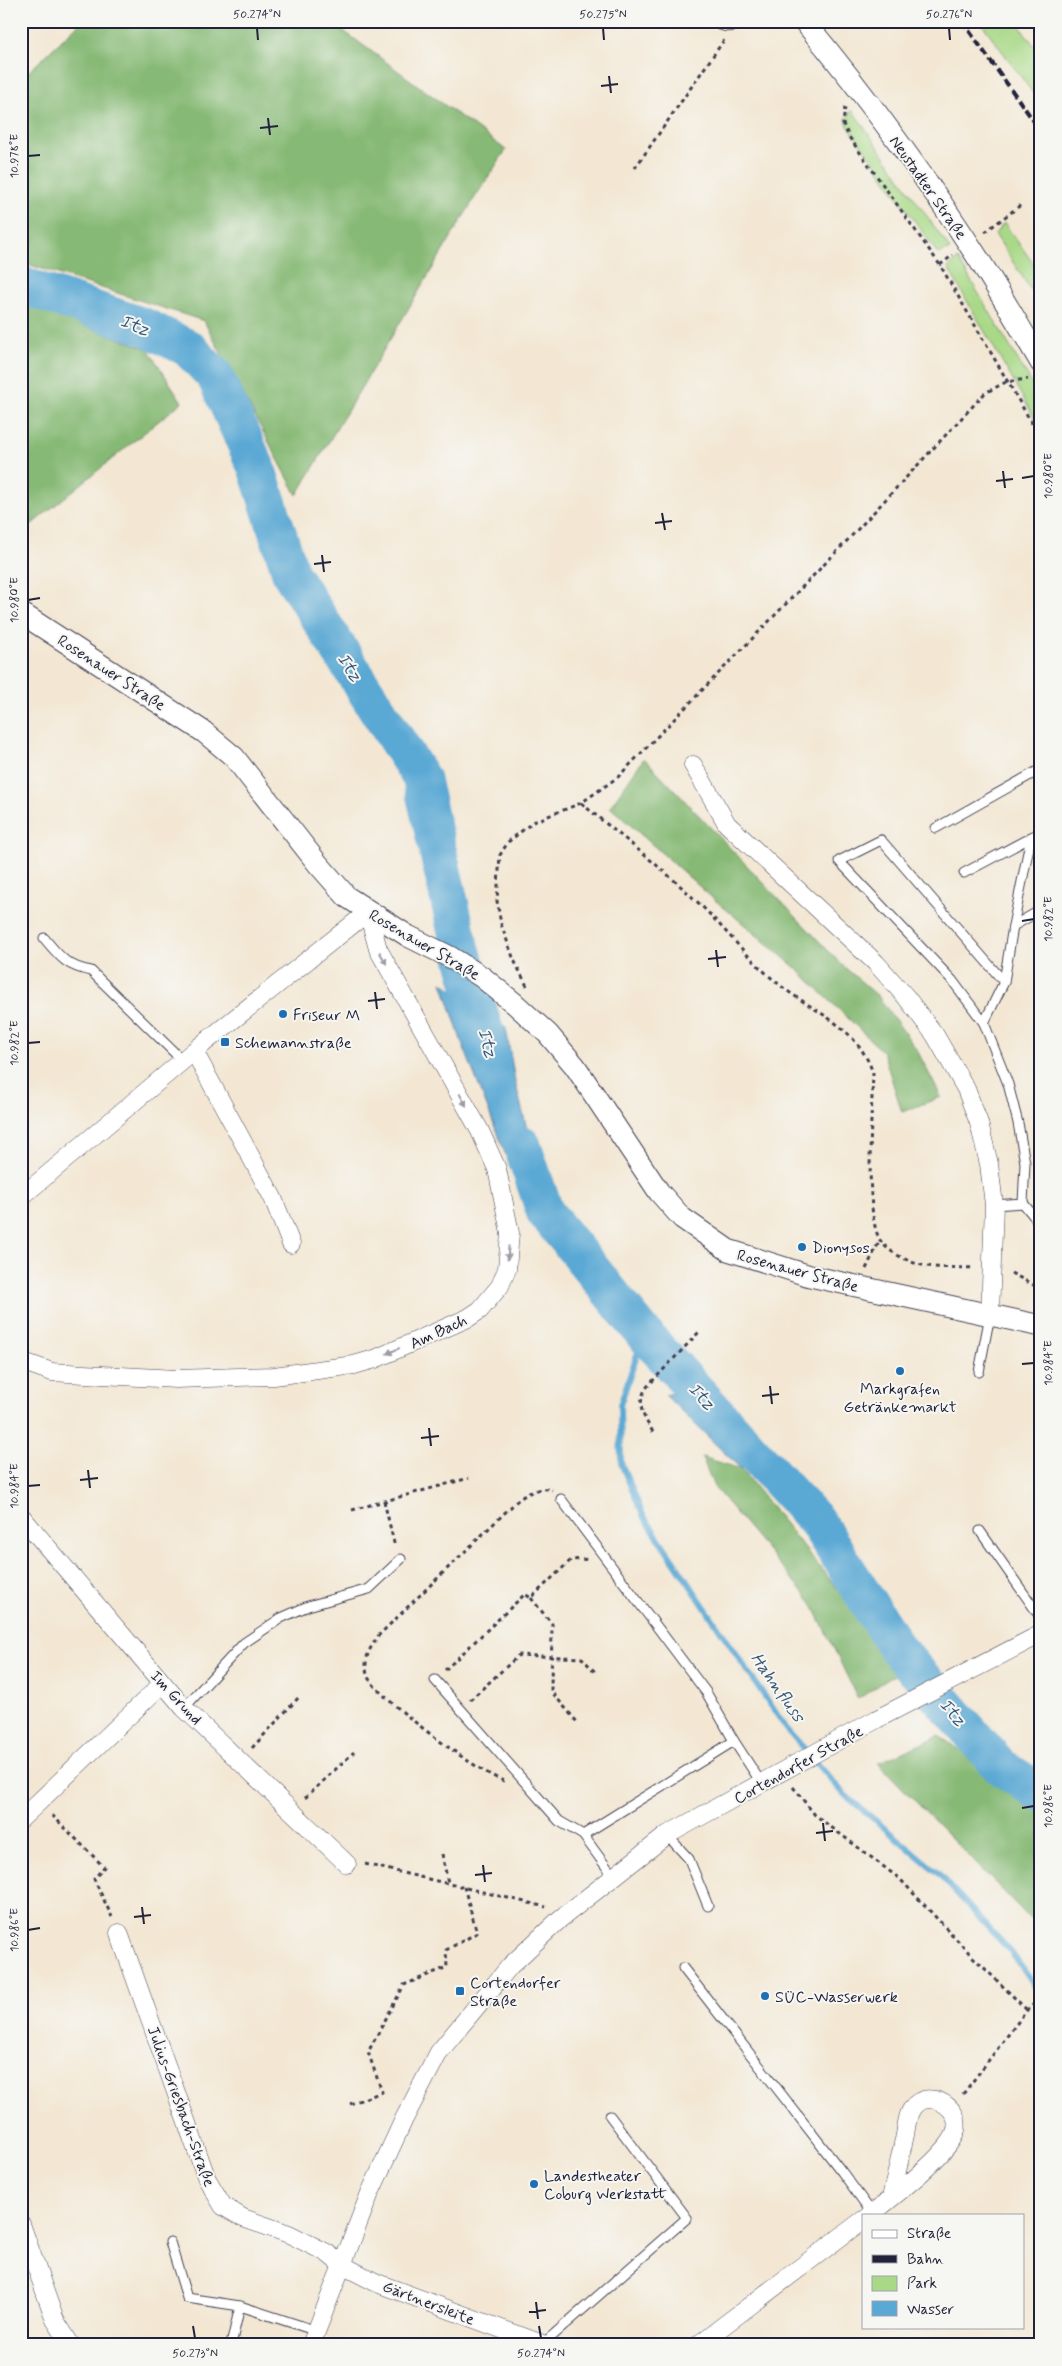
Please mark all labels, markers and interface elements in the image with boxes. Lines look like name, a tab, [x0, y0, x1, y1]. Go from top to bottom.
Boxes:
text: 50.274°N	[233, 7, 281, 23]
text: 50.275°N	[579, 7, 627, 23]
text: 50.276°N	[926, 7, 972, 23]
street label: Neustadter Straße	[884, 132, 971, 244]
text: 10.978°E	[7, 134, 23, 178]
water label: Itz	[117, 309, 153, 342]
text: 10.980°E	[1041, 453, 1057, 499]
text: 10.980°E	[7, 577, 23, 623]
street label: Rosenauer Straße	[53, 630, 169, 716]
water label: Itz	[331, 649, 367, 687]
text: 10.982°E	[1041, 896, 1057, 942]
street label: Rosenauer Straße	[365, 905, 484, 986]
one-way arrow	[379, 952, 388, 965]
place label: Friseur M	[293, 1005, 361, 1026]
marker: Friseur M	[277, 1008, 289, 1020]
text: 10.982°E	[7, 1020, 23, 1066]
water label: Itz	[471, 1026, 503, 1061]
place label: Schemannstraße	[235, 1033, 352, 1054]
marker: Schemannstraße	[219, 1036, 231, 1048]
one-way arrow	[458, 1093, 467, 1107]
place label: Dionysos	[812, 1238, 870, 1259]
marker: Dionysos	[796, 1241, 808, 1253]
one-way arrow	[504, 1245, 512, 1261]
street label: Rosenauer Straße	[735, 1245, 861, 1298]
street label: Am Bach	[407, 1310, 471, 1355]
text: 10.984°E	[1041, 1340, 1057, 1386]
one-way arrow	[386, 1348, 400, 1356]
marker: Markgrafen Getränkemarkt	[894, 1365, 906, 1377]
water label: Itz	[683, 1378, 720, 1416]
place label: Markgrafen Getränkemarkt	[843, 1379, 957, 1418]
text: 10.984°E	[7, 1463, 23, 1509]
water label: Hahnfluss	[745, 1648, 811, 1729]
street label: Im Grund	[145, 1666, 207, 1730]
water label: Itz	[934, 1694, 971, 1732]
street label: Cortendorfer Straße	[730, 1721, 867, 1810]
text: 10.986°E	[1041, 1784, 1057, 1828]
text: 10.986°E	[7, 1908, 23, 1952]
place label: Cortendorfer Straße	[470, 1973, 561, 2012]
marker: Cortendorfer Straße	[454, 1985, 466, 1997]
place label: SÜC-Wasserwerk	[775, 1987, 898, 2008]
marker: SÜC-Wasserwerk	[759, 1990, 771, 2002]
street label: Julius-Griesbach-Straße	[142, 2023, 219, 2190]
place label: Landestheater Coburg Werkstatt	[544, 2166, 667, 2205]
marker: Landestheater Coburg Werkstatt	[528, 2178, 540, 2190]
legend	[862, 2214, 1024, 2328]
text: Straße	[907, 2224, 951, 2244]
text: Bahn	[907, 2250, 944, 2270]
text: Park	[907, 2274, 937, 2294]
street label: Gärtnersleite	[379, 2276, 478, 2331]
text: Wasser	[907, 2300, 954, 2320]
text: 50.273°N	[172, 2346, 218, 2362]
text: 50.274°N	[517, 2346, 565, 2362]

